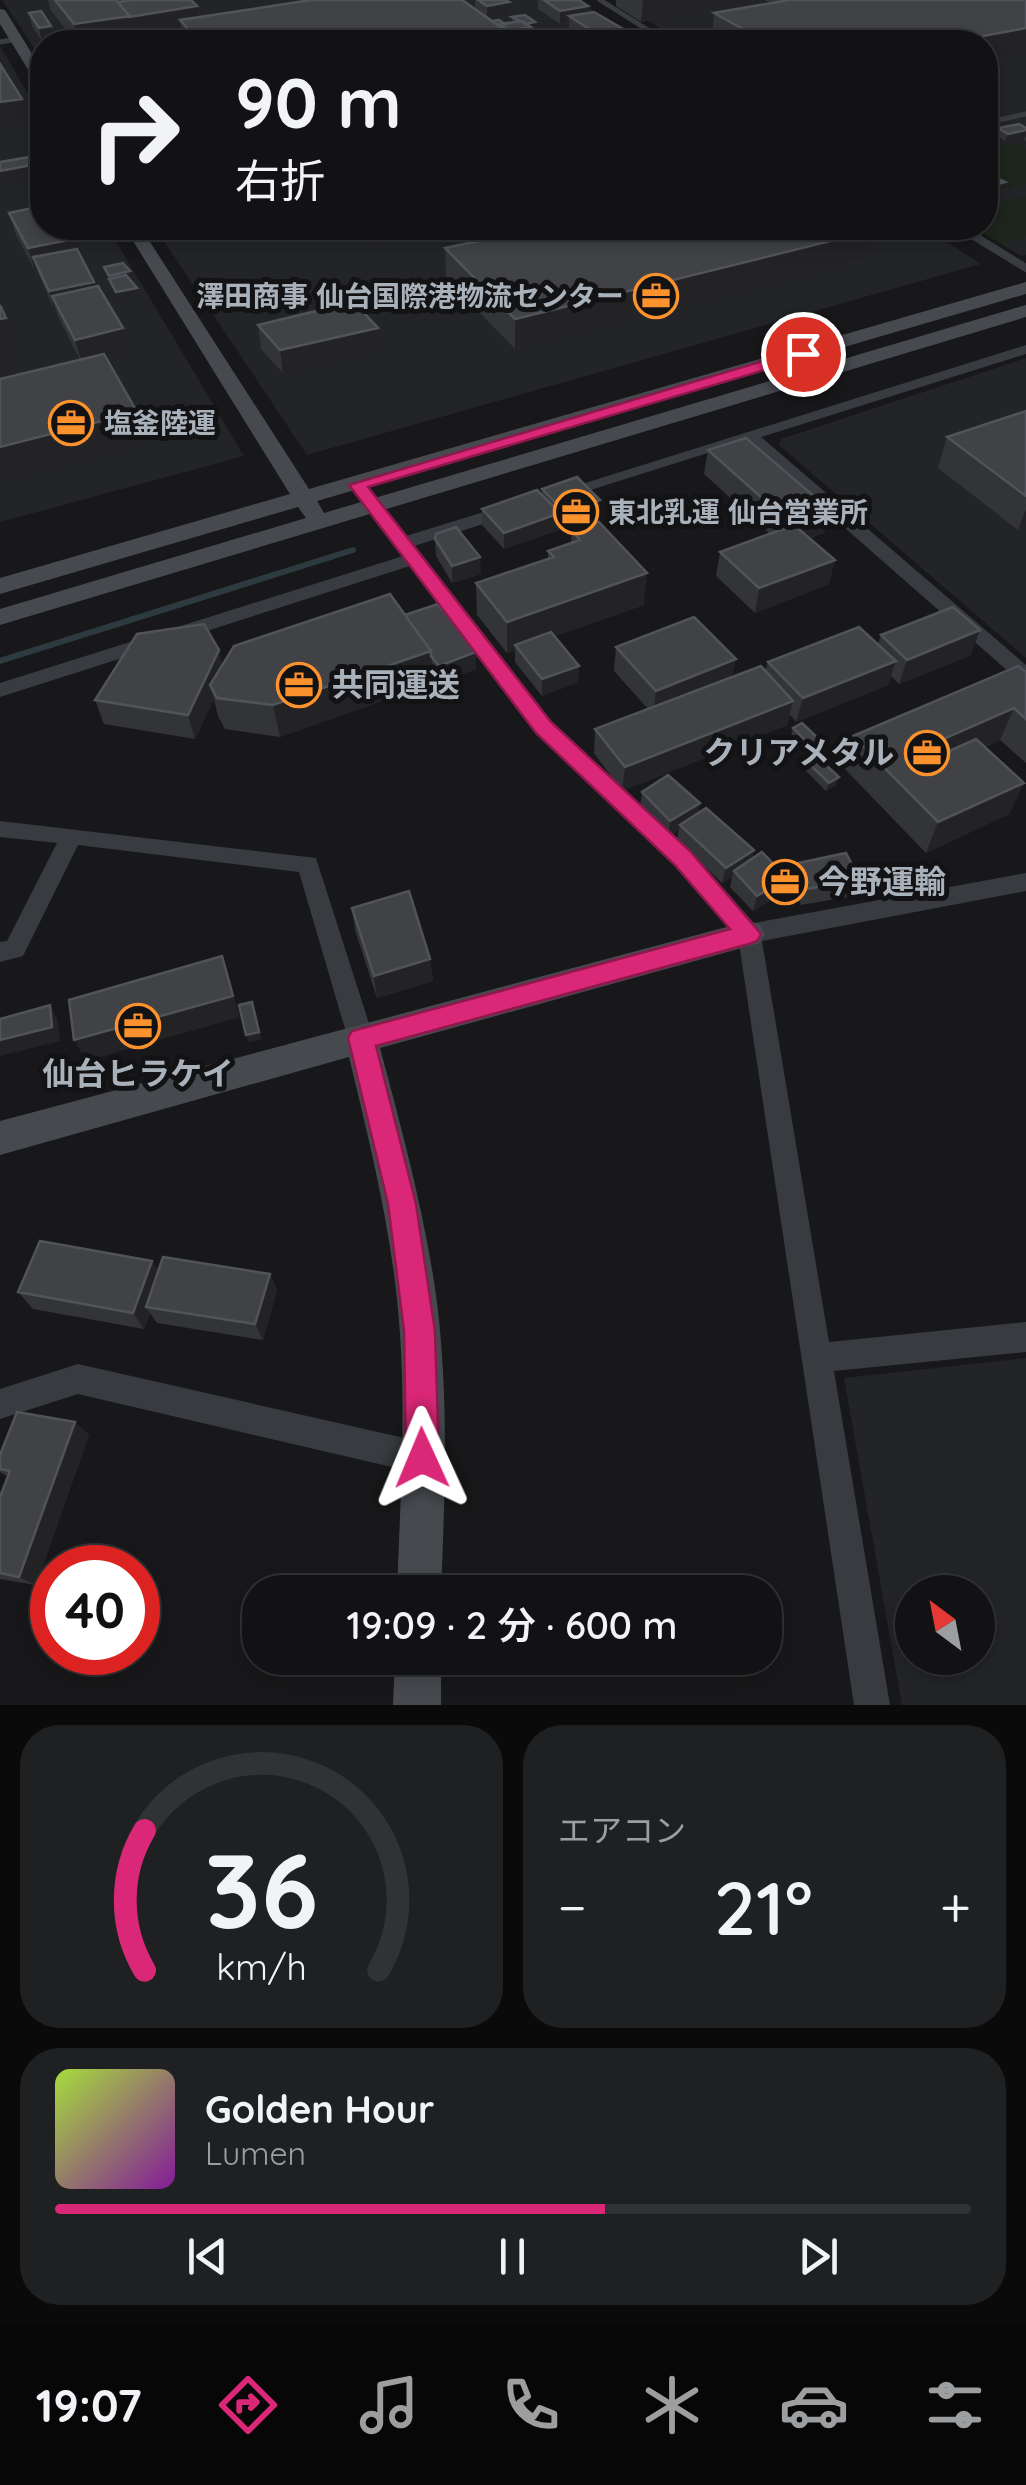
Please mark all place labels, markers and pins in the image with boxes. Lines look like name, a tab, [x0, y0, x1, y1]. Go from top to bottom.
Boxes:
office icon: 澤田商事 仙台国際港物流センター	[633, 273, 679, 319]
place label: 澤田商事 仙台国際港物流センター	[196, 278, 624, 313]
pin	[761, 312, 846, 397]
office icon: 塩釜陸運	[48, 400, 94, 446]
place label: 塩釜陸運	[104, 405, 216, 440]
office icon: 東北乳運 仙台営業所	[553, 489, 599, 535]
place label: 東北乳運 仙台営業所	[608, 494, 868, 529]
office icon: 共同運送	[276, 662, 322, 708]
place label: 共同運送	[332, 664, 460, 704]
office icon: クリアメタル	[904, 730, 950, 776]
place label: クリアメタル	[704, 732, 894, 772]
office icon: 今野運輸	[762, 859, 808, 905]
place label: 今野運輸	[818, 861, 946, 901]
office icon: 仙台ヒラケイ	[115, 1003, 161, 1049]
place label: 仙台ヒラケイ	[42, 1053, 234, 1093]

